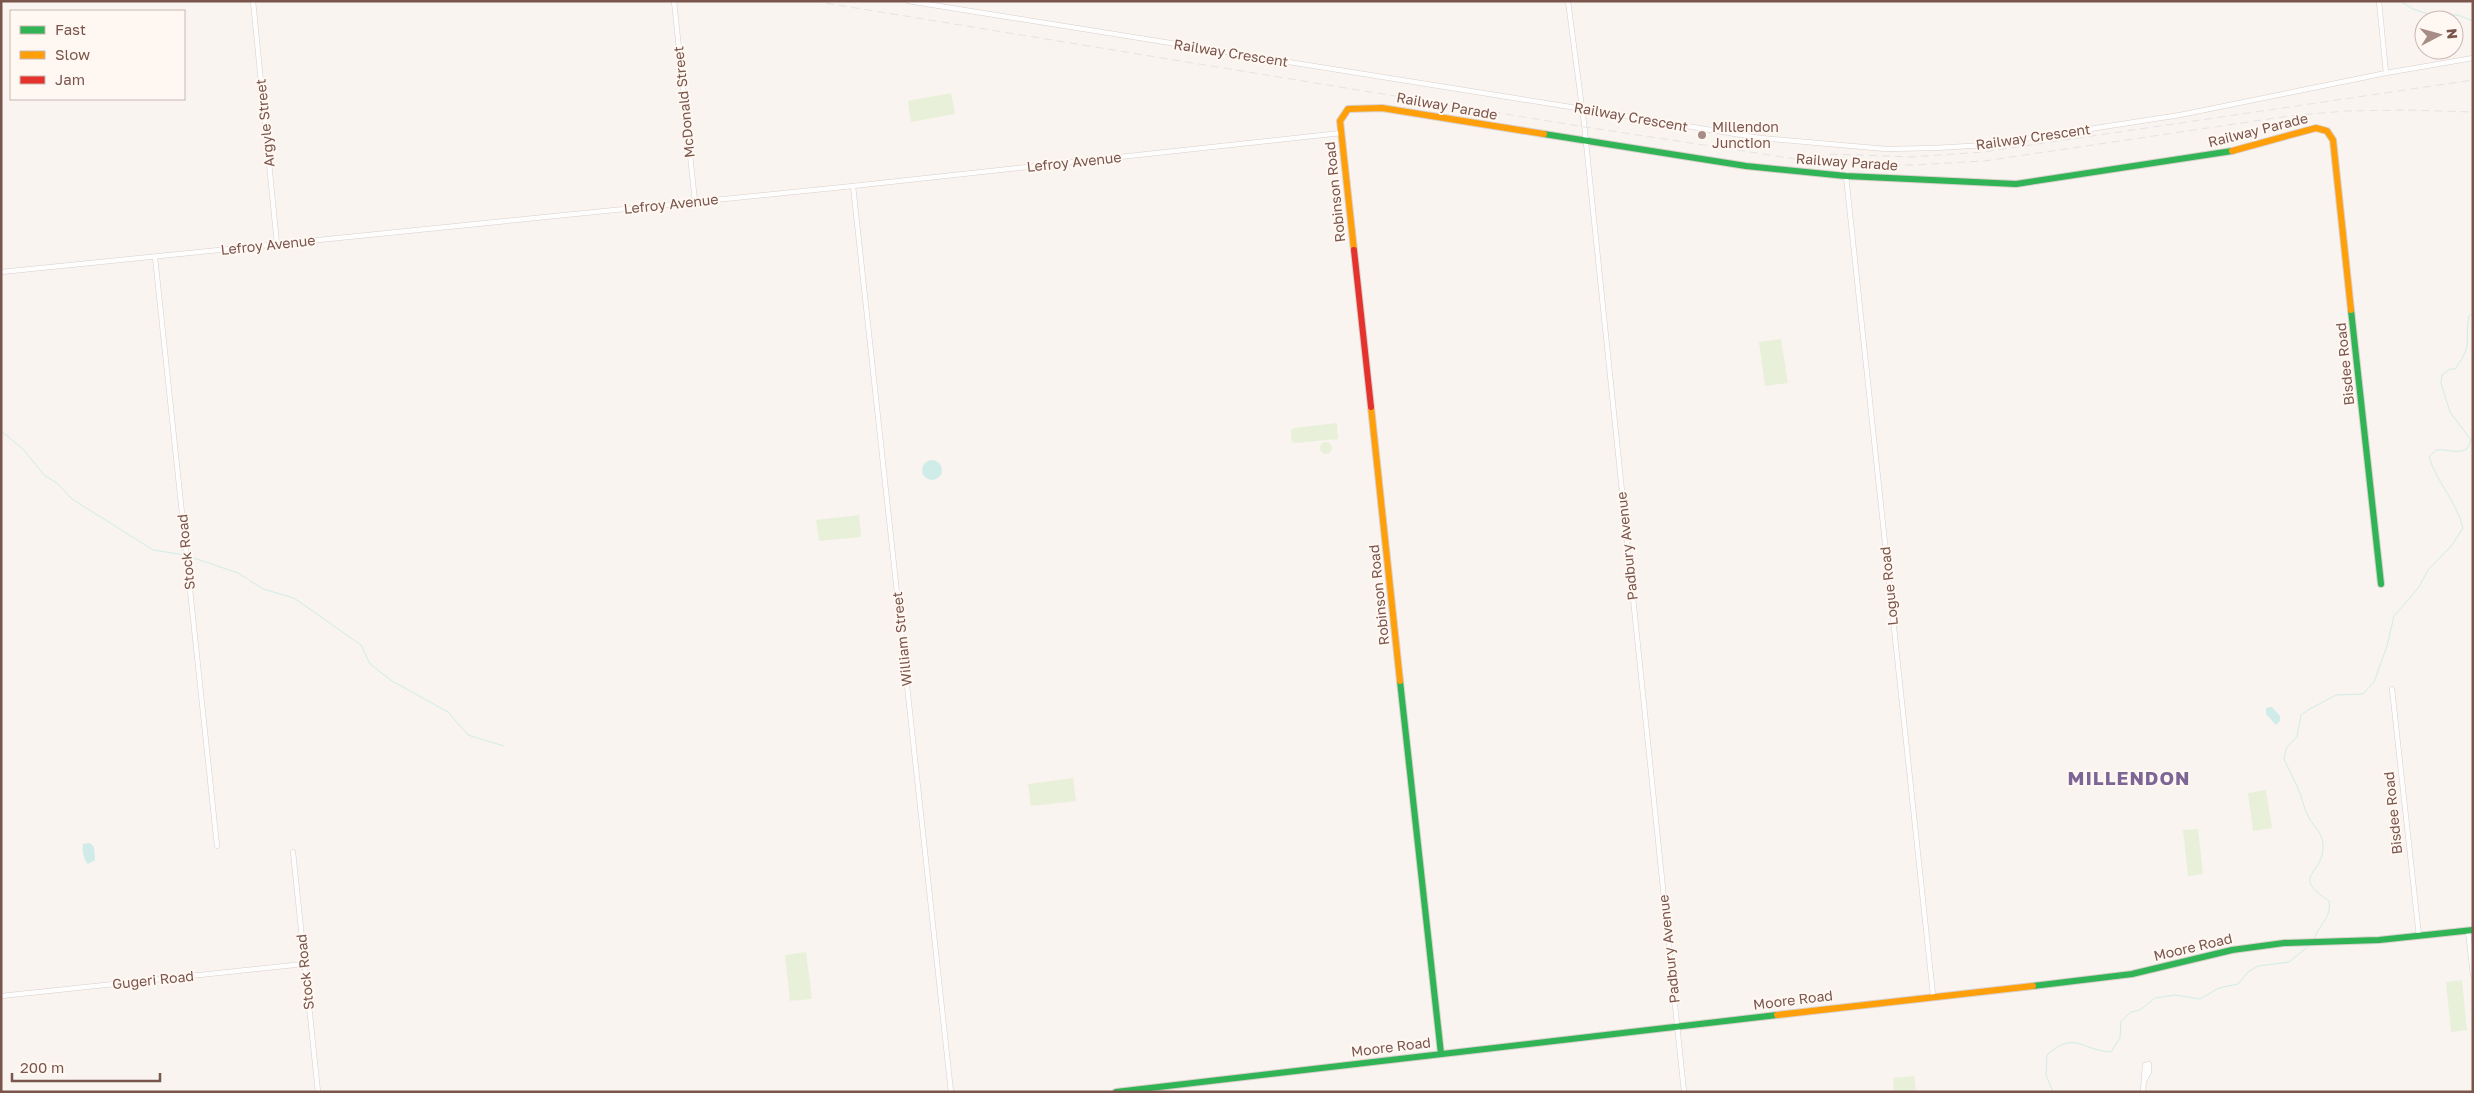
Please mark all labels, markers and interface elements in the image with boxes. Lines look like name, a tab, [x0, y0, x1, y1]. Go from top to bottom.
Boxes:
legend	[10, 10, 185, 100]
north arrow	[2414, 10, 2464, 60]
text: Fast	[55, 20, 86, 38]
text: N	[2443, 27, 2461, 40]
street label: Railway Crescent	[1173, 35, 1290, 70]
text: Slow	[55, 45, 90, 63]
street label: McDonald Street	[669, 45, 698, 159]
text: Jam	[55, 70, 85, 88]
street label: Argyle Street	[251, 78, 278, 168]
street label: Railway Parade	[1395, 88, 1499, 123]
street label: Railway Crescent	[1573, 98, 1689, 135]
street label: Railway Parade	[2206, 109, 2310, 150]
place label: Millendon Junction	[1712, 118, 1779, 151]
street label: Railway Crescent	[1974, 120, 2091, 153]
marker: Millendon Junction	[1696, 129, 1708, 141]
street label: Robinson Road	[1321, 141, 1348, 243]
street label: Lefroy Avenue	[1026, 148, 1122, 175]
street label: Railway Parade	[1795, 149, 1899, 174]
street label: Lefroy Avenue	[623, 190, 719, 217]
street label: Lefroy Avenue	[220, 231, 316, 258]
street label: Bisdee Road	[2332, 322, 2357, 406]
street label: Padbury Avenue	[1612, 491, 1641, 601]
street label: Stock Road	[173, 513, 198, 591]
street label: Robinson Road	[1365, 544, 1392, 646]
street label: Logue Road	[1876, 546, 1901, 626]
street label: William Street	[888, 591, 915, 687]
district label: MILLENDON	[2068, 766, 2190, 789]
street label: Bisdee Road	[2380, 771, 2405, 855]
street label: Padbury Avenue	[1654, 894, 1683, 1004]
street label: Moore Road	[2152, 929, 2234, 964]
street label: Stock Road	[292, 933, 317, 1011]
street label: Gugeri Road	[111, 967, 195, 992]
street label: Moore Road	[1752, 986, 1834, 1013]
street label: Moore Road	[1350, 1033, 1432, 1060]
scale bar	[12, 1050, 160, 1082]
text: 200 m	[20, 1058, 64, 1076]

